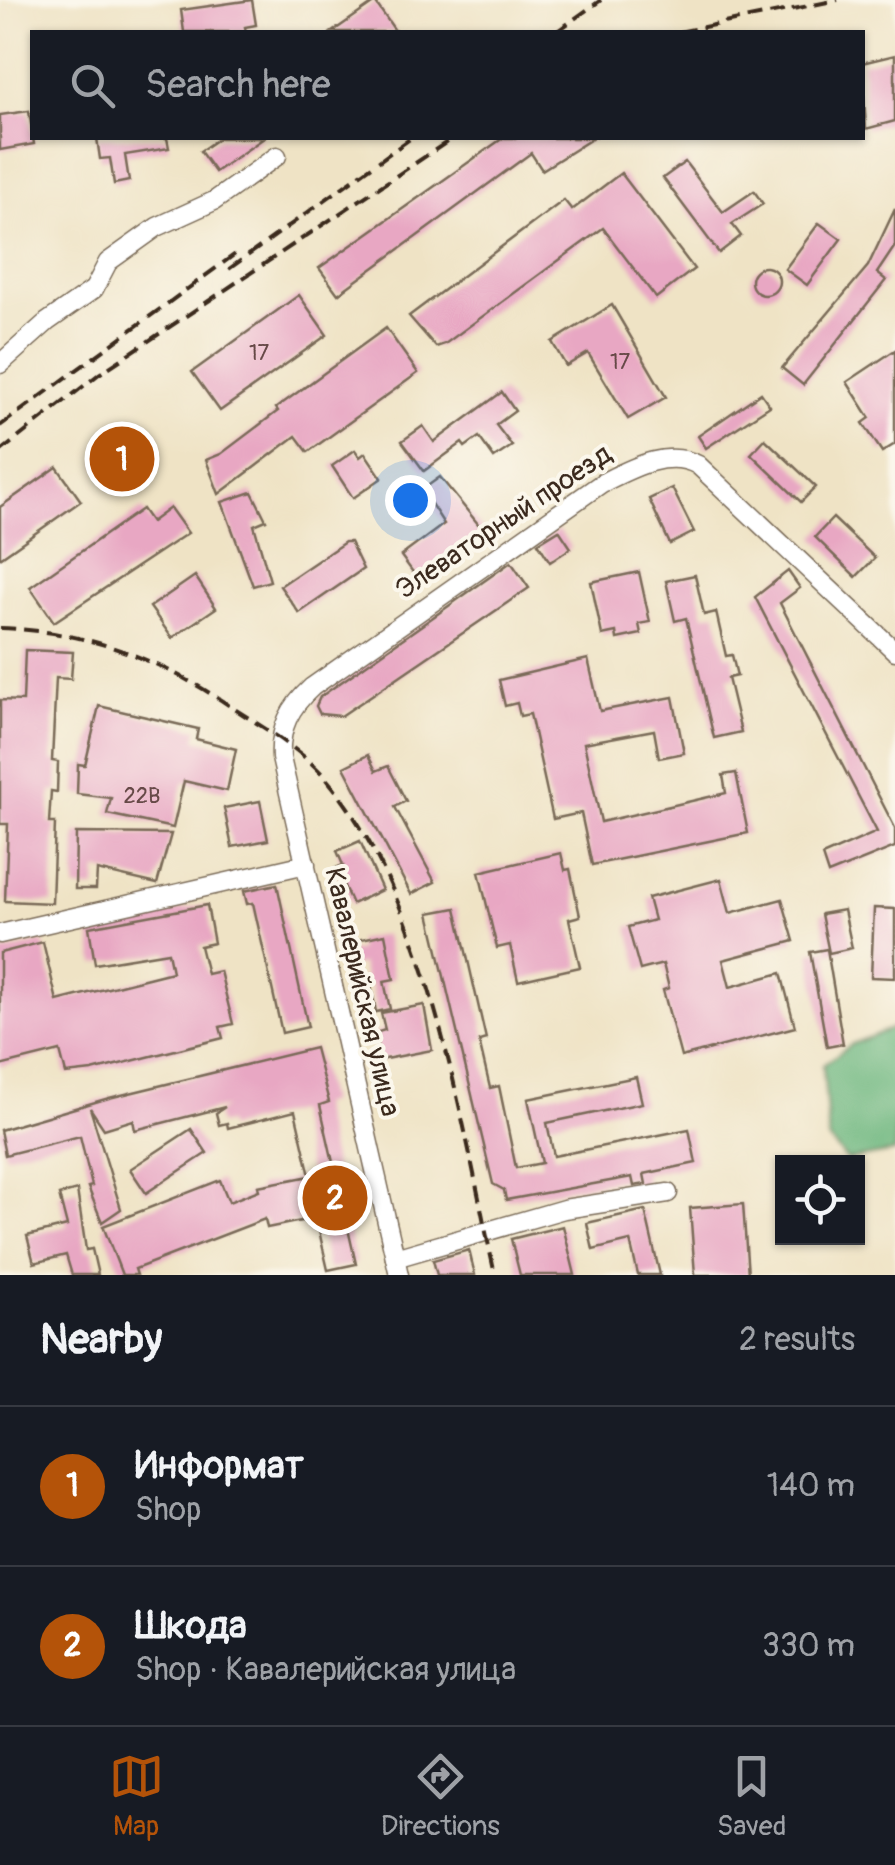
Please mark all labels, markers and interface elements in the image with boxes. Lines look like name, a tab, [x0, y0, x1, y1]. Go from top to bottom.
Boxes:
search box	[30, 30, 865, 140]
icon: search	[65, 58, 120, 113]
text: Search here	[145, 61, 331, 109]
house number: 17	[249, 339, 269, 367]
house number: 17	[610, 348, 630, 376]
pin: 1	[90, 422, 154, 496]
street label: Элеваторный проезд	[390, 437, 619, 607]
your location	[385, 475, 436, 526]
house number: 22В	[123, 782, 161, 810]
street label: Кавалерийская улица	[316, 864, 408, 1120]
map controls	[775, 1155, 865, 1245]
button: locate	[775, 1155, 865, 1245]
pin: 2	[302, 1160, 368, 1236]
text: Nearby	[40, 1314, 162, 1366]
text: 2 results	[739, 1320, 855, 1360]
text: Информат	[135, 1442, 304, 1490]
text: 1	[66, 1466, 79, 1506]
text: 140 m	[767, 1466, 855, 1506]
text: Shop	[135, 1490, 201, 1530]
text: Шкода	[135, 1602, 247, 1650]
text: 2	[64, 1626, 81, 1666]
text: 330 m	[762, 1626, 855, 1666]
text: Shop · Кавалерийская улица	[135, 1650, 516, 1690]
tab: Map	[109, 1749, 164, 1844]
tab: Directions	[381, 1749, 500, 1844]
tab: Saved	[717, 1749, 786, 1844]

